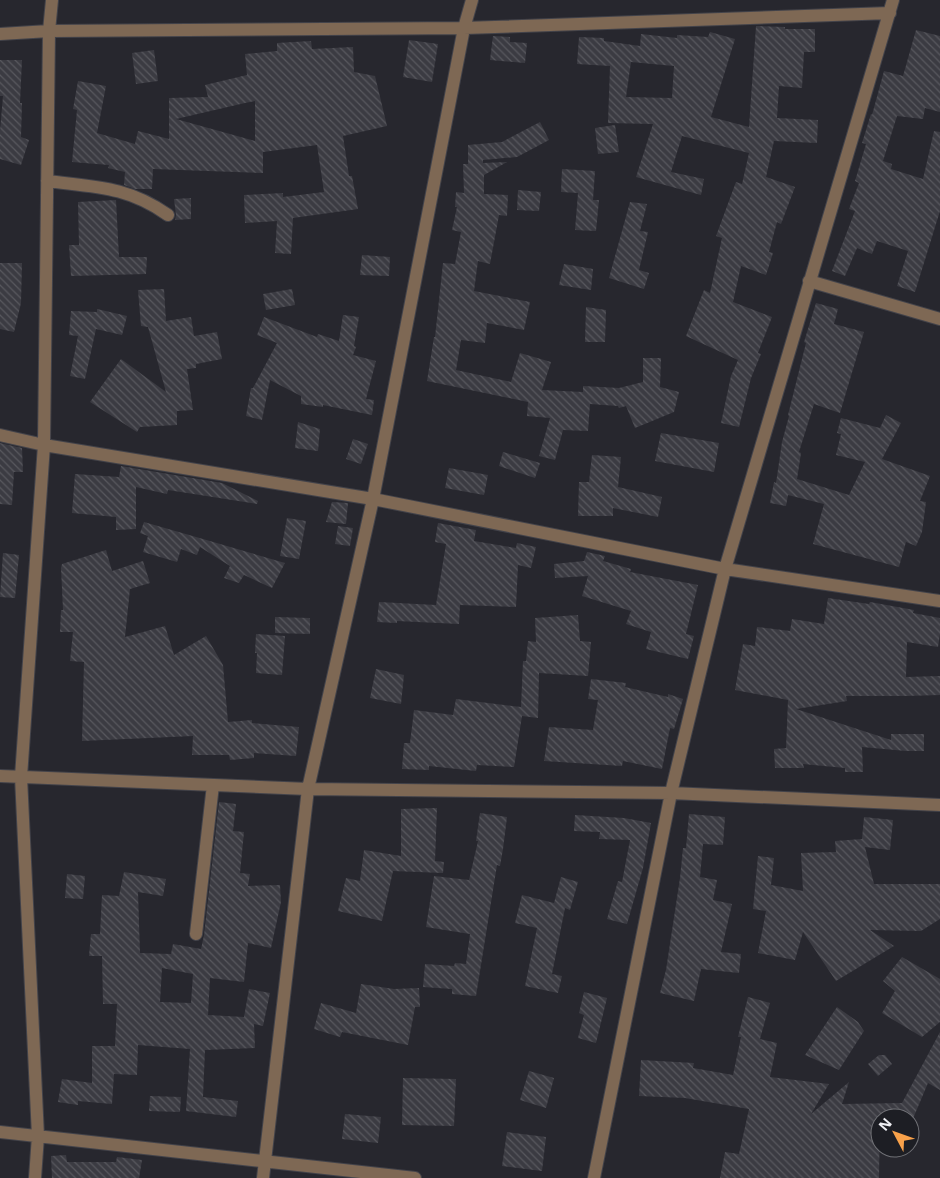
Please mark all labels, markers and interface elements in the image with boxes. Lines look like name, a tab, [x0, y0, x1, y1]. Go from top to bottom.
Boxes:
north arrow	[870, 1108, 920, 1158]
text: N	[874, 1114, 896, 1135]

